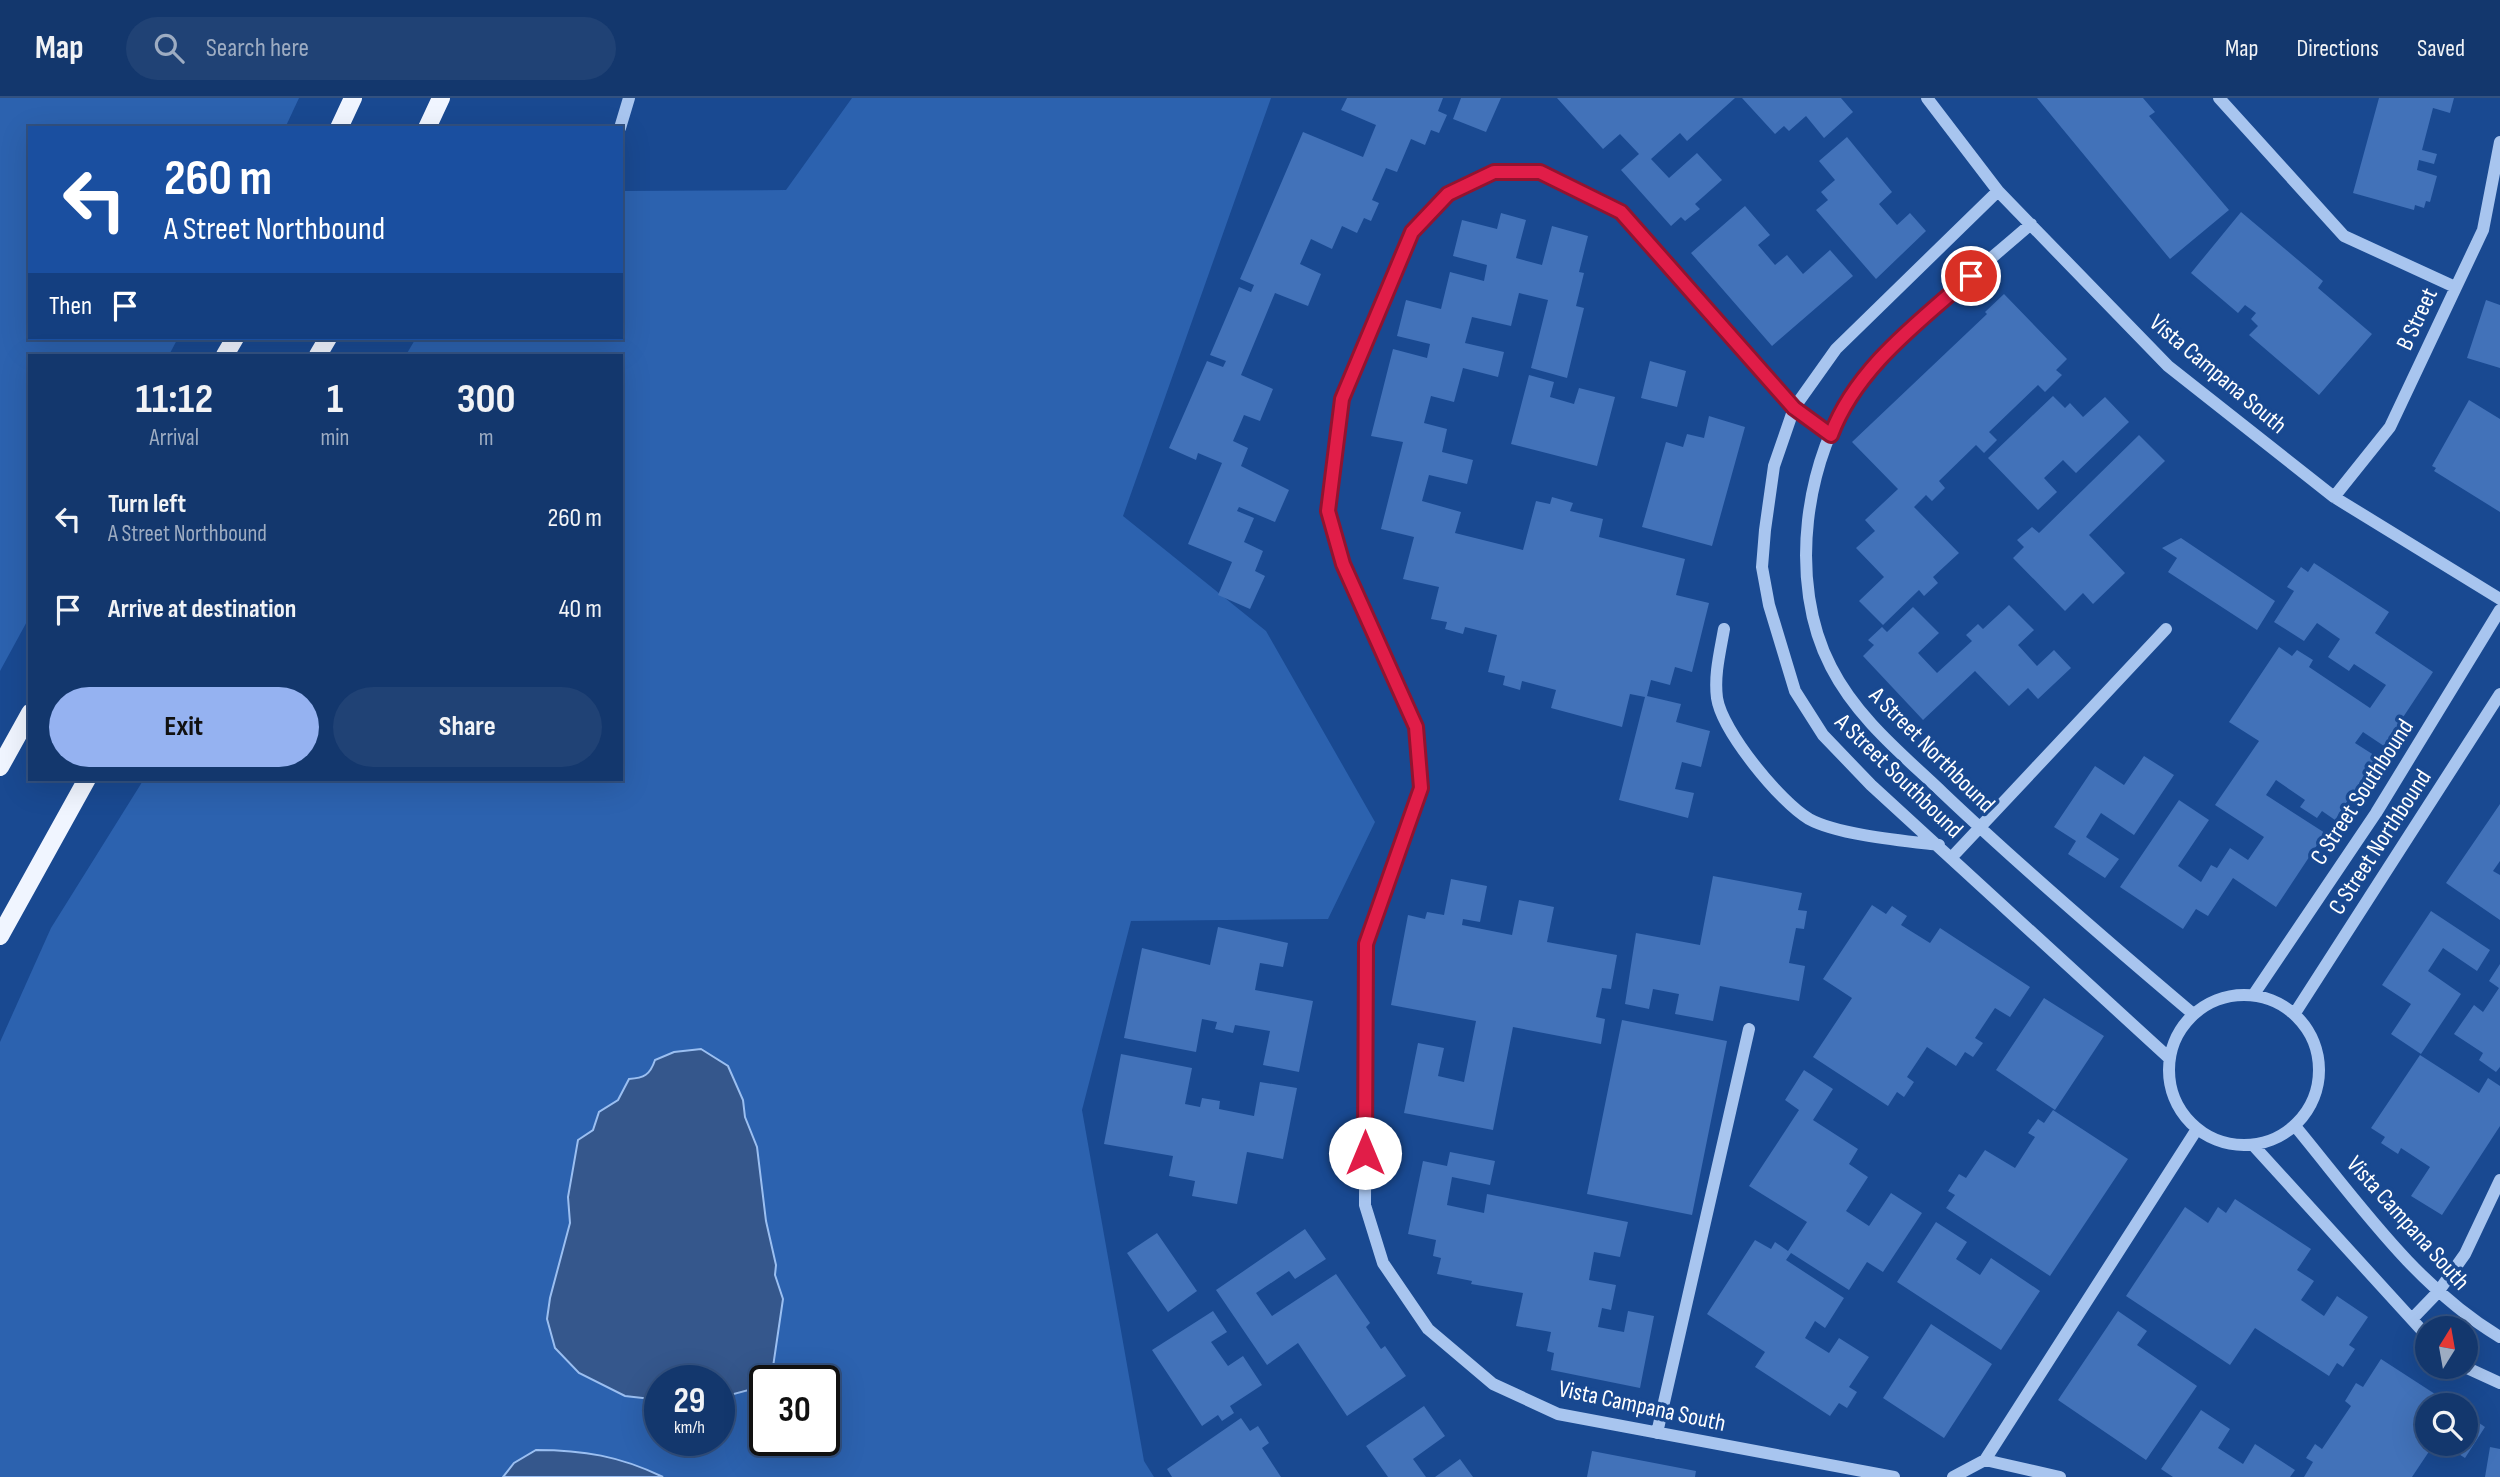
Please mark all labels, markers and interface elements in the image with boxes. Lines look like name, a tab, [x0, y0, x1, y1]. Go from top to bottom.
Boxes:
search box	[126, 17, 616, 80]
text: Map	[35, 28, 84, 68]
icon: search	[150, 29, 188, 67]
text: Search here	[206, 33, 309, 64]
text: Map	[2225, 34, 2258, 63]
text: Directions	[2296, 34, 2379, 63]
text: Saved	[2417, 34, 2465, 63]
text: 260 m	[164, 150, 272, 209]
icon: left	[49, 154, 140, 245]
text: A Street Northbound	[164, 210, 385, 249]
pin	[1941, 246, 2001, 306]
icon: arrive	[1952, 257, 1990, 295]
street label: B Street	[2390, 283, 2444, 355]
icon: arrive	[106, 287, 144, 325]
text: Then	[49, 291, 92, 322]
street label: Vista Campana South	[2143, 308, 2293, 440]
text: 11:12	[135, 374, 213, 425]
text: 1	[327, 374, 343, 425]
text: 300	[457, 374, 516, 425]
text: Arrival	[150, 424, 199, 452]
text: min	[320, 424, 349, 452]
text: m	[479, 424, 494, 452]
text: Turn left	[108, 489, 186, 520]
icon: left	[49, 500, 87, 538]
text: 260 m	[547, 503, 602, 534]
text: A Street Northbound	[108, 520, 267, 548]
icon: arrive	[49, 591, 87, 629]
text: Arrive at destination	[108, 594, 296, 625]
text: 40 m	[559, 594, 602, 625]
street label: A Street Northbound	[1862, 680, 2001, 819]
button: Exit	[49, 687, 319, 767]
button: Share	[333, 687, 602, 767]
street label: A Street Southbound	[1828, 707, 1969, 844]
street label: C Street Southbound	[2304, 714, 2420, 870]
street label: C Street Northbound	[2322, 764, 2438, 920]
position arrow	[1328, 1116, 1402, 1190]
street label: Vista Campana South	[2340, 1150, 2476, 1296]
north arrow	[2415, 1316, 2478, 1379]
map controls	[2415, 1316, 2478, 1456]
speed limit sign: 30	[749, 1365, 840, 1456]
street label: Vista Campana South	[1556, 1374, 1728, 1438]
text: 29	[674, 1380, 705, 1423]
button: search	[2415, 1393, 2478, 1456]
text: km/h	[674, 1417, 705, 1438]

